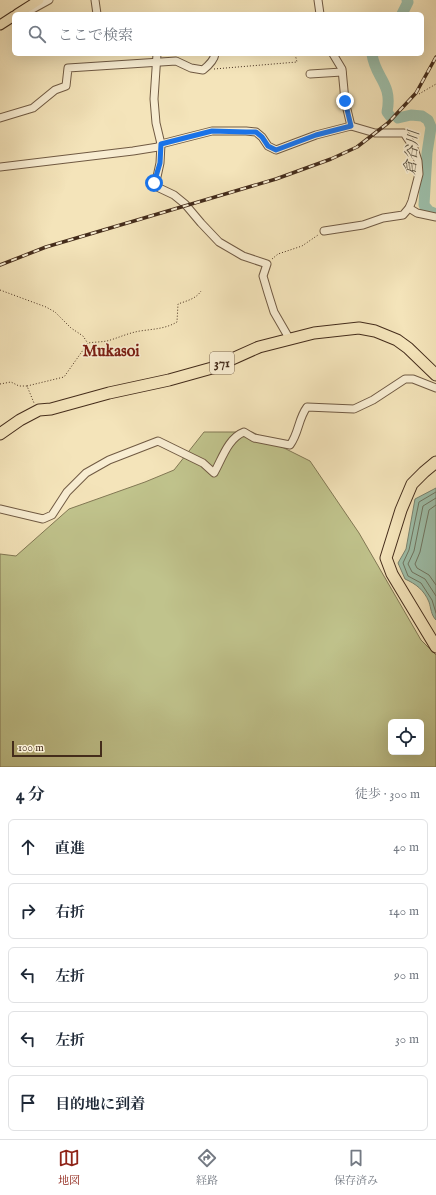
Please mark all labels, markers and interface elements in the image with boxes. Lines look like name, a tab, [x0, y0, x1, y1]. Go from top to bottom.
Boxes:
search box	[12, 12, 424, 56]
icon: search	[26, 23, 48, 45]
text: ここで検索	[58, 26, 133, 45]
route end	[336, 92, 354, 110]
water label: 倉谷川	[401, 128, 424, 176]
route start	[145, 174, 163, 192]
district label: Mukasoi	[82, 342, 140, 362]
road number: 371	[210, 352, 234, 374]
map controls	[388, 719, 424, 755]
button: locate	[388, 719, 424, 755]
scale bar	[12, 739, 102, 758]
text: 100 m	[18, 741, 44, 755]
text: 4 分	[16, 785, 45, 806]
text: 徒歩 · 300 m	[355, 786, 420, 803]
icon: ahead	[17, 836, 39, 858]
text: 直進	[55, 839, 85, 858]
text: 40 m	[393, 839, 419, 856]
icon: right	[17, 900, 39, 922]
text: 右折	[55, 903, 85, 922]
text: 140 m	[389, 903, 419, 920]
icon: left	[17, 964, 39, 986]
text: 左折	[55, 967, 85, 986]
text: 90 m	[394, 967, 419, 984]
icon: left	[17, 1028, 39, 1050]
text: 左折	[55, 1031, 85, 1050]
text: 30 m	[395, 1031, 419, 1048]
icon: arrive	[17, 1092, 39, 1114]
text: 目的地に到着	[55, 1095, 145, 1114]
tab: 地図	[58, 1147, 80, 1188]
tab: 経路	[196, 1147, 218, 1188]
tab: 保存済み	[334, 1147, 378, 1188]

